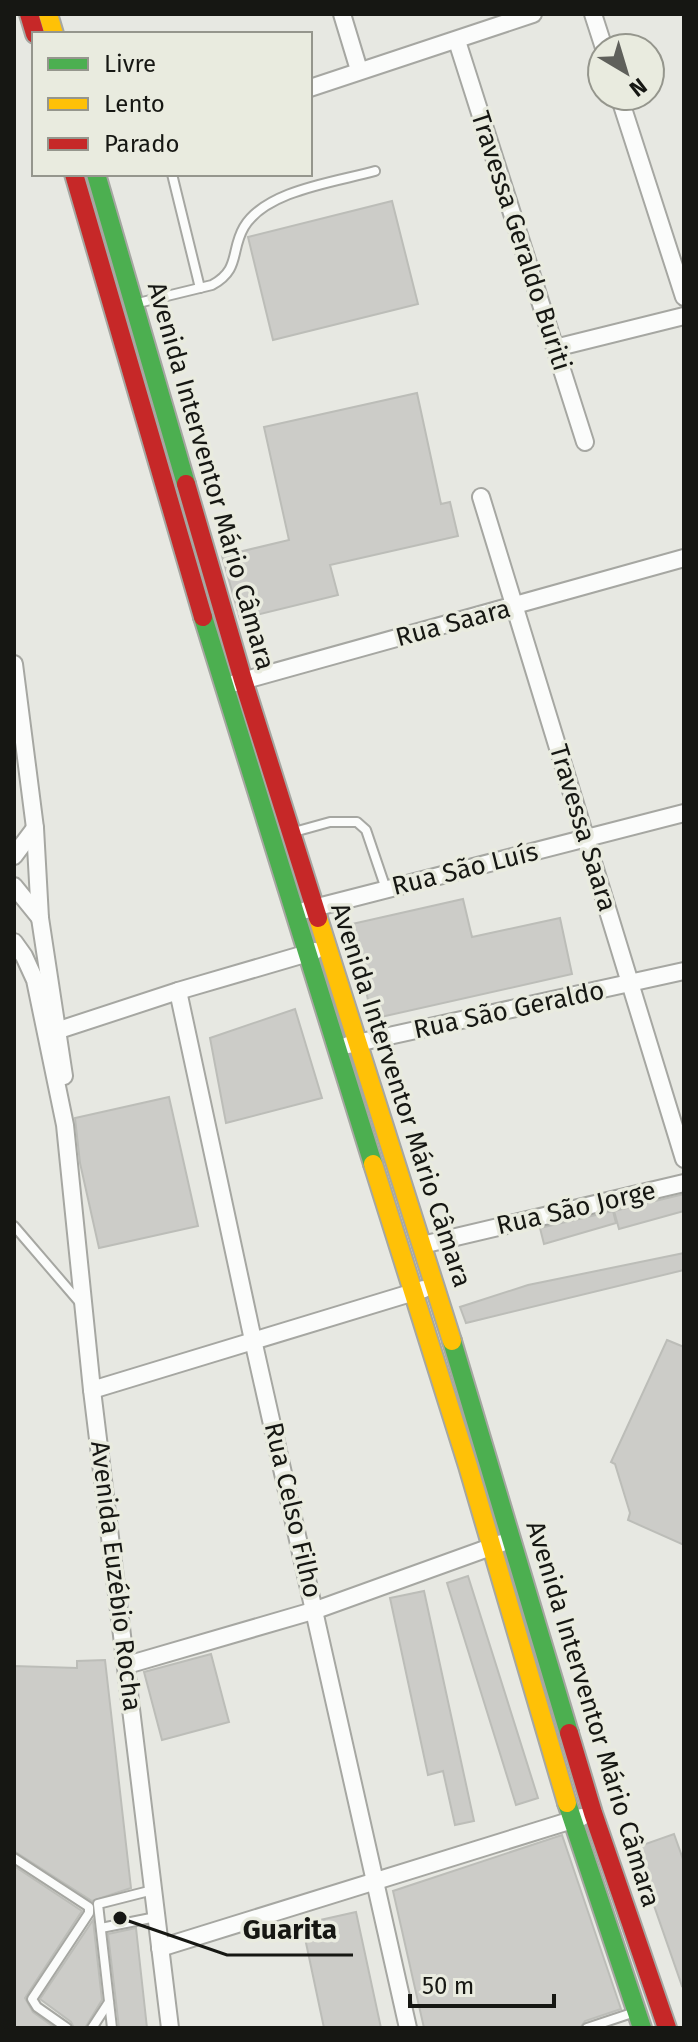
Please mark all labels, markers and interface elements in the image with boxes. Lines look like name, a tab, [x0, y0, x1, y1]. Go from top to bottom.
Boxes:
legend	[32, 32, 312, 176]
north arrow	[586, 32, 666, 112]
text: Livre	[104, 50, 156, 78]
text: N	[624, 72, 652, 102]
text: Lento	[104, 90, 165, 118]
street label: Travessa Geraldo Buriti	[464, 107, 578, 375]
text: Parado	[104, 130, 180, 158]
street label: Avenida Interventor Mário Câmara	[141, 278, 281, 674]
street label: Rua Saara	[392, 593, 514, 653]
street label: Travessa Saara	[543, 741, 623, 915]
street label: Rua São Luís	[389, 836, 541, 902]
street label: Avenida Interventor Mário Câmara	[324, 899, 478, 1291]
street label: Rua São Geraldo	[411, 975, 607, 1045]
street label: Rua São Jorge	[493, 1175, 659, 1241]
street label: Rua Celso Filho	[258, 1419, 328, 1601]
street label: Avenida Euzébio Rocha	[84, 1439, 148, 1713]
street label: Avenida Interventor Mário Câmara	[519, 1517, 667, 1911]
callout: Guarita	[227, 1903, 353, 1955]
text: Guarita	[243, 1913, 337, 1946]
scale bar	[410, 1958, 554, 2008]
text: 50 m	[422, 1972, 474, 2000]

